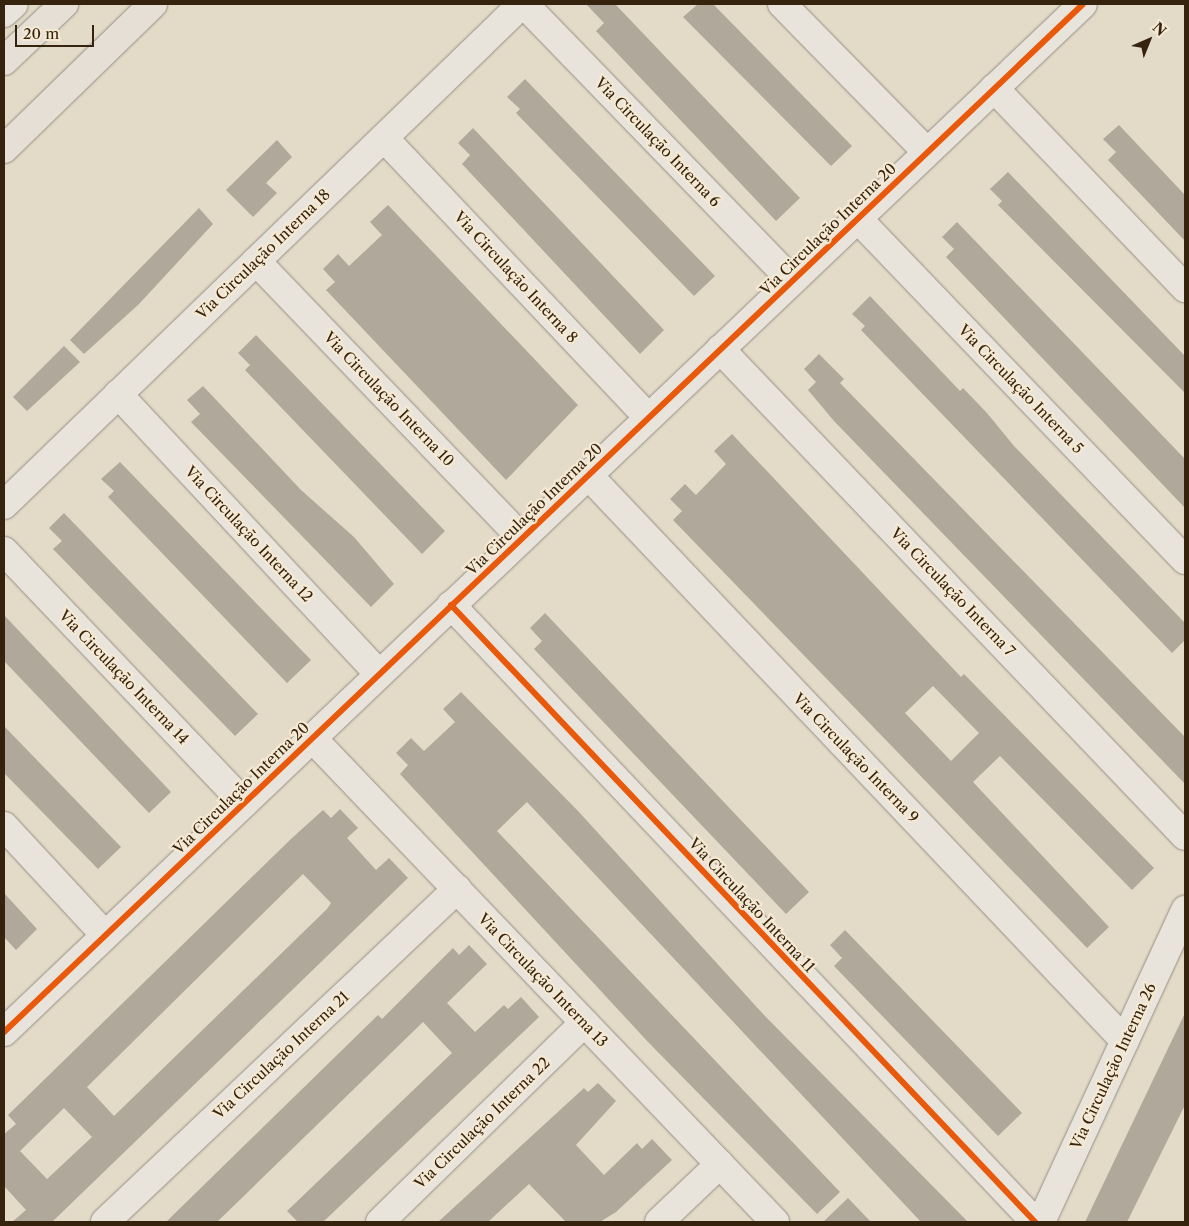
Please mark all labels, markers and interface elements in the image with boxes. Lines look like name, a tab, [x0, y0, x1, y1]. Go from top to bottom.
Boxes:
scale bar	[18, 15, 96, 47]
north arrow	[1124, 15, 1174, 65]
text: N	[1149, 19, 1170, 40]
text: 20 m	[23, 24, 59, 43]
street label: Via Circulação Interna 6	[591, 73, 725, 211]
street label: Via Circulação Interna 20	[756, 159, 900, 299]
street label: Via Circulação Interna 18	[192, 185, 334, 323]
street label: Via Circulação Interna 8	[450, 207, 582, 347]
street label: Via Circulação Interna 5	[955, 321, 1087, 457]
street label: Via Circulação Interna 10	[320, 328, 458, 470]
street label: Via Circulação Interna 20	[462, 439, 606, 579]
street label: Via Circulação Interna 12	[181, 462, 317, 606]
street label: Via Circulação Interna 7	[887, 524, 1019, 660]
street label: Via Circulação Interna 14	[55, 606, 193, 748]
street label: Via Circulação Interna 9	[789, 689, 923, 827]
street label: Via Circulação Interna 20	[169, 718, 313, 858]
street label: Via Circulação Interna 11	[685, 834, 819, 976]
street label: Via Circulação Interna 13	[474, 909, 612, 1051]
street label: Via Circulação Interna 26	[1066, 980, 1160, 1152]
street label: Via Circulação Interna 21	[209, 987, 353, 1123]
street label: Via Circulação Interna 22	[410, 1053, 554, 1193]

